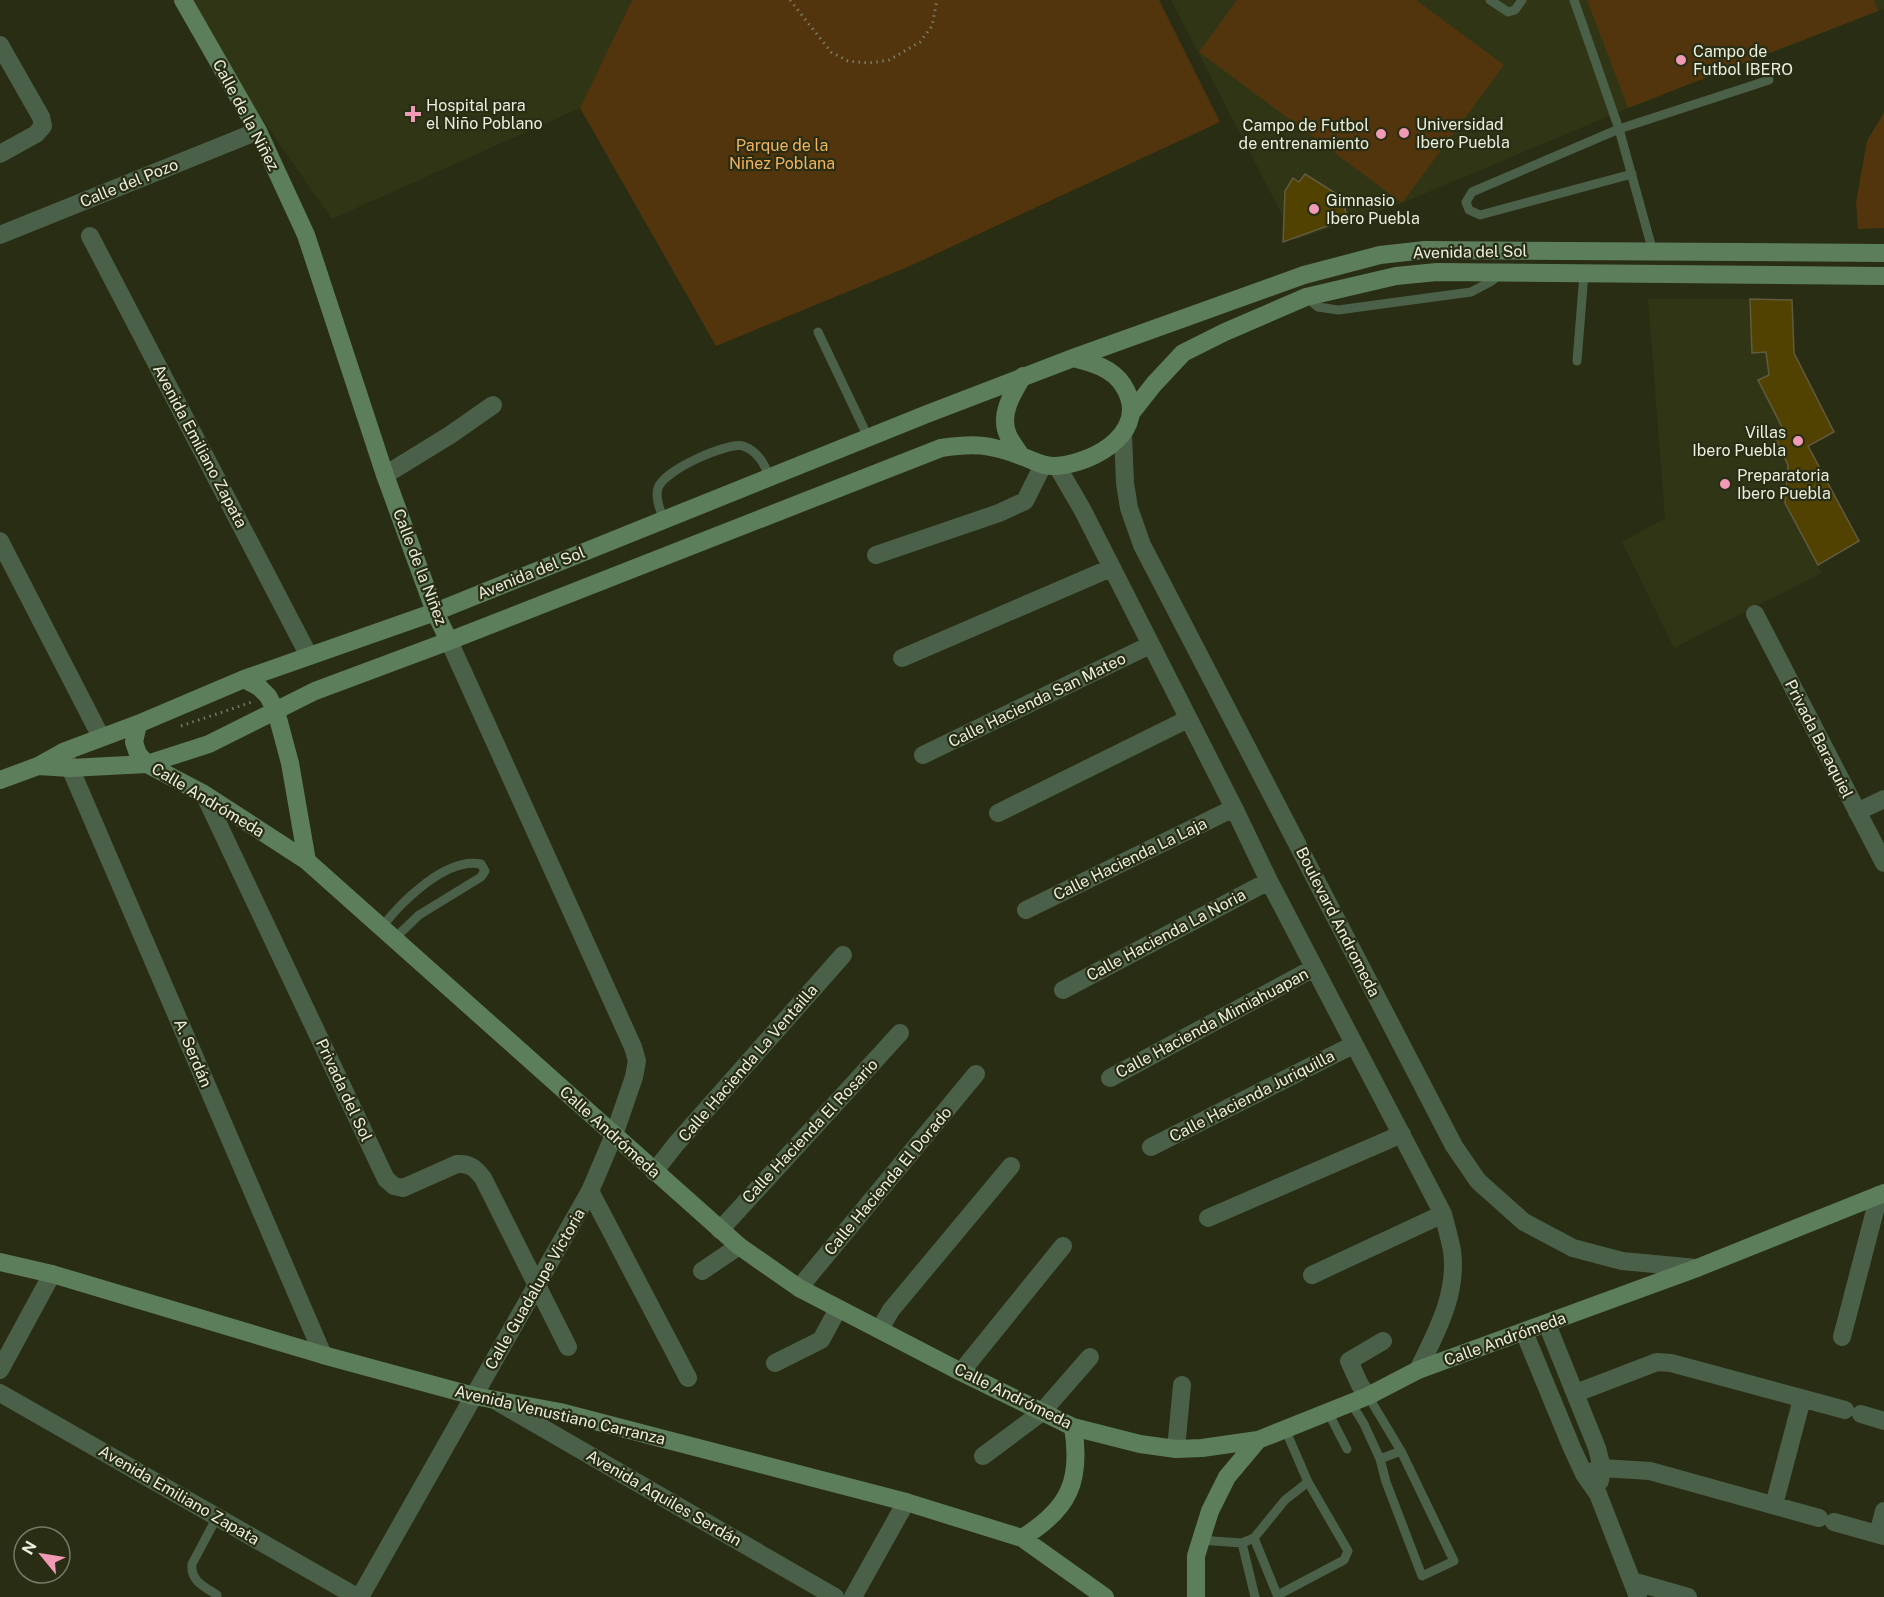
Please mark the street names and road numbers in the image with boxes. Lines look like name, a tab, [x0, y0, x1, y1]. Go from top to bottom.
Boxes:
street label: Calle de la Niñez	[209, 56, 283, 174]
street label: Calle del Pozo	[77, 155, 181, 211]
street label: Avenida del Sol	[1413, 241, 1528, 262]
street label: Avenida Emiliano Zapata	[149, 361, 251, 531]
street label: Calle de la Niñez	[389, 506, 451, 628]
street label: Avenida del Sol	[474, 543, 588, 603]
street label: Calle Hacienda San Mateo	[945, 649, 1129, 751]
street label: Privada Baraquiel	[1781, 677, 1857, 802]
street label: Calle Andrómeda	[148, 759, 268, 841]
street label: Calle Hacienda La Laja	[1050, 814, 1210, 904]
street label: Boulevard Andromeda	[1292, 844, 1384, 1000]
street label: Calle Hacienda La Noria	[1083, 885, 1249, 985]
street label: Calle Hacienda Mimiahuapan	[1112, 964, 1312, 1082]
street label: Calle Hacienda La Ventailla	[674, 980, 822, 1146]
street label: A. Serdán	[170, 1016, 216, 1090]
street label: Privada del Sol	[312, 1036, 376, 1145]
street label: Calle Hacienda Juriquilla	[1166, 1046, 1338, 1146]
street label: Calle Hacienda El Rosario	[738, 1055, 882, 1207]
street label: Calle Andrómeda	[556, 1082, 664, 1182]
street label: Calle Hacienda El Dorado	[820, 1103, 956, 1259]
street label: Calle Guadalupe Victoria	[481, 1205, 589, 1373]
street label: Calle Andrómeda	[1441, 1308, 1569, 1370]
street label: Calle Andrómeda	[951, 1359, 1075, 1433]
street label: Avenida Venustiano Carranza	[453, 1381, 667, 1449]
street label: Avenida Emiliano Zapata	[95, 1441, 263, 1549]
street label: Avenida Aquiles Serdán	[583, 1446, 745, 1550]

